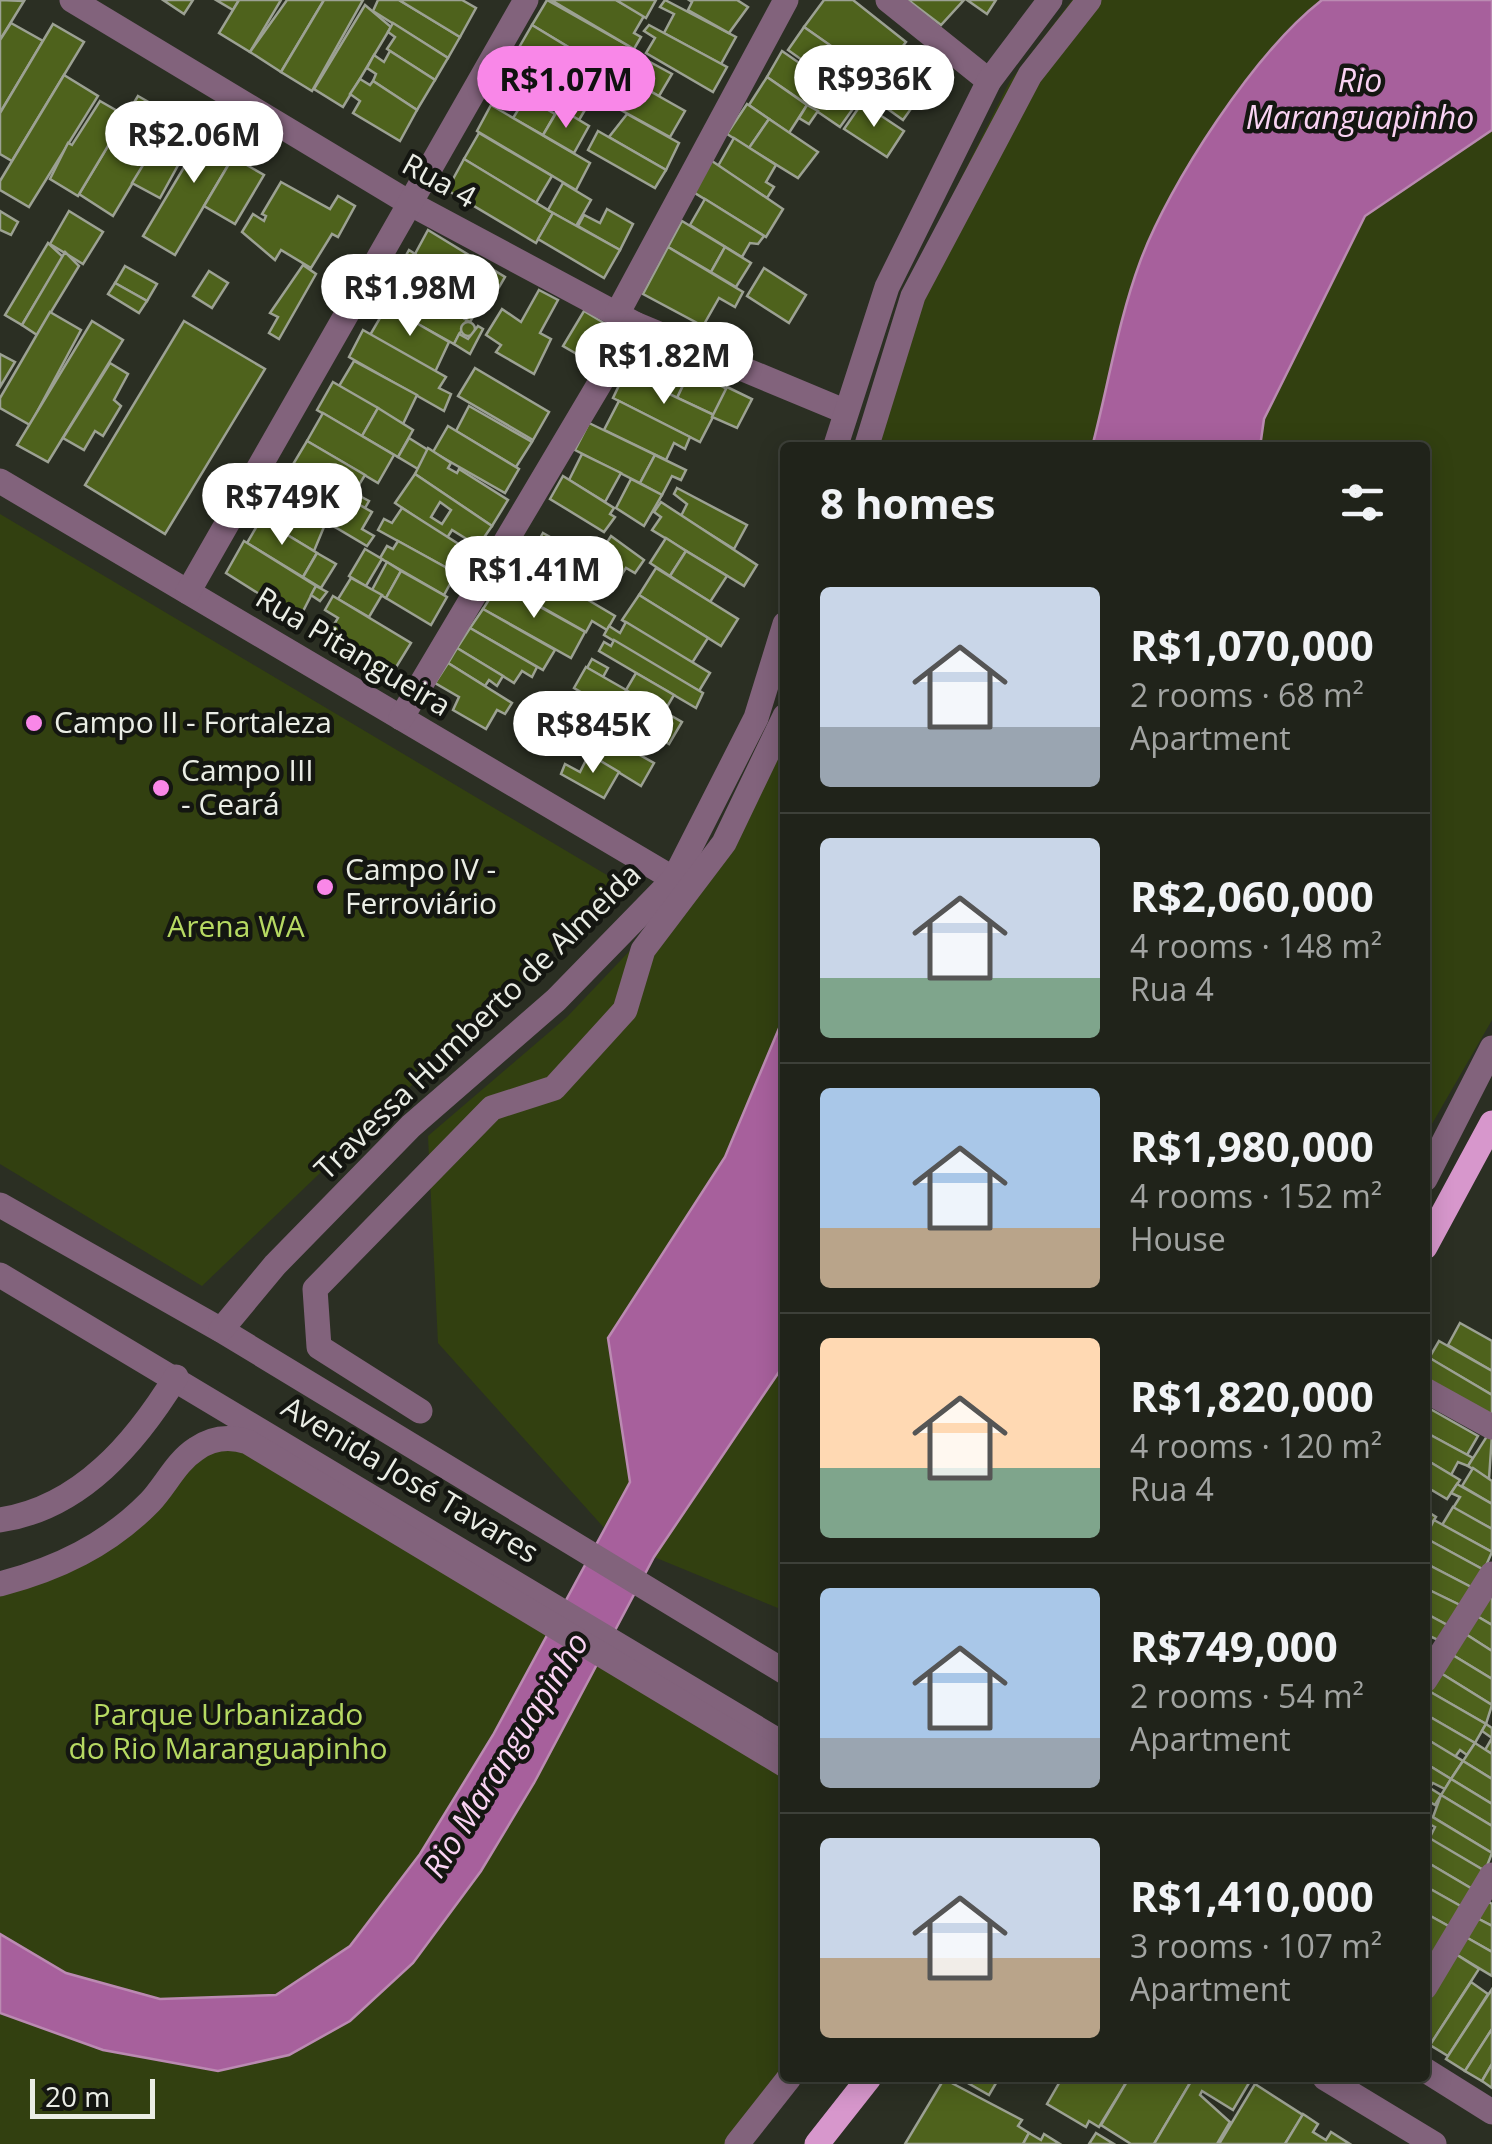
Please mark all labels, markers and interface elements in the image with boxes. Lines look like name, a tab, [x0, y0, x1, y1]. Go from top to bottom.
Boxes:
pin: R$936K	[793, 45, 955, 130]
pin: R$1.07M	[474, 46, 658, 131]
text: R$936K	[816, 56, 932, 99]
text: R$1.07M	[499, 57, 633, 100]
water label: Rio Maranguapinho	[1246, 58, 1474, 138]
pin: R$2.06M	[102, 101, 286, 186]
text: R$2.06M	[127, 112, 261, 155]
street label: Rua 4	[395, 143, 484, 217]
pin: R$1.98M	[318, 254, 502, 339]
text: R$1.98M	[343, 265, 477, 308]
pin: R$1.82M	[572, 322, 756, 407]
text: R$1.82M	[597, 333, 731, 376]
pin: R$749K	[201, 463, 363, 548]
text: R$749K	[224, 474, 340, 517]
text: 8 homes	[820, 474, 995, 531]
icon: filters	[1335, 475, 1390, 530]
pin: R$1.41M	[442, 536, 626, 621]
text: R$1.41M	[467, 547, 601, 590]
street label: Rua Pitangueira	[249, 576, 459, 725]
text: R$1,070,000	[1130, 616, 1374, 673]
icon: home	[900, 627, 1020, 747]
text: 2 rooms · 68 m²	[1130, 673, 1364, 716]
pin: R$845K	[512, 691, 674, 776]
place label: Campo II - Fortaleza	[54, 701, 332, 742]
text: R$845K	[535, 702, 651, 745]
marker: Campo II - Fortaleza	[23, 712, 45, 734]
text: Apartment	[1130, 716, 1291, 759]
place label: Campo III - Ceará	[181, 749, 314, 824]
marker: Campo III - Ceará	[150, 777, 172, 799]
place label: Campo IV - Ferroviário	[345, 848, 497, 923]
street label: Travessa Humberto de Almeida	[305, 854, 649, 1188]
text: R$2,060,000	[1130, 867, 1374, 924]
marker: Campo IV - Ferroviário	[314, 876, 336, 898]
icon: home	[900, 878, 1020, 998]
park label: Arena WA	[167, 905, 305, 946]
text: 4 rooms · 148 m²	[1130, 924, 1382, 967]
text: Rua 4	[1130, 967, 1214, 1010]
text: R$1,980,000	[1130, 1117, 1374, 1174]
icon: home	[900, 1128, 1020, 1248]
text: 4 rooms · 152 m²	[1130, 1174, 1382, 1217]
text: House	[1130, 1217, 1226, 1260]
text: R$1,820,000	[1130, 1367, 1374, 1424]
icon: home	[900, 1378, 1020, 1498]
street label: Avenida José Tavares	[275, 1386, 547, 1572]
text: 4 rooms · 120 m²	[1130, 1424, 1382, 1467]
text: Rua 4	[1130, 1467, 1214, 1510]
text: R$749,000	[1130, 1617, 1338, 1674]
water label: Rio Maranguapinho	[412, 1624, 598, 1885]
icon: home	[900, 1628, 1020, 1748]
text: 2 rooms · 54 m²	[1130, 1674, 1364, 1717]
park label: Parque Urbanizado do Rio Maranguapinho	[68, 1693, 388, 1768]
text: Apartment	[1130, 1717, 1291, 1760]
text: R$1,410,000	[1130, 1867, 1374, 1924]
icon: home	[900, 1878, 1020, 1998]
text: 3 rooms · 107 m²	[1130, 1924, 1382, 1967]
text: Apartment	[1130, 1967, 1291, 2010]
scale bar	[30, 2074, 155, 2118]
text: 20 m	[45, 2077, 110, 2115]

